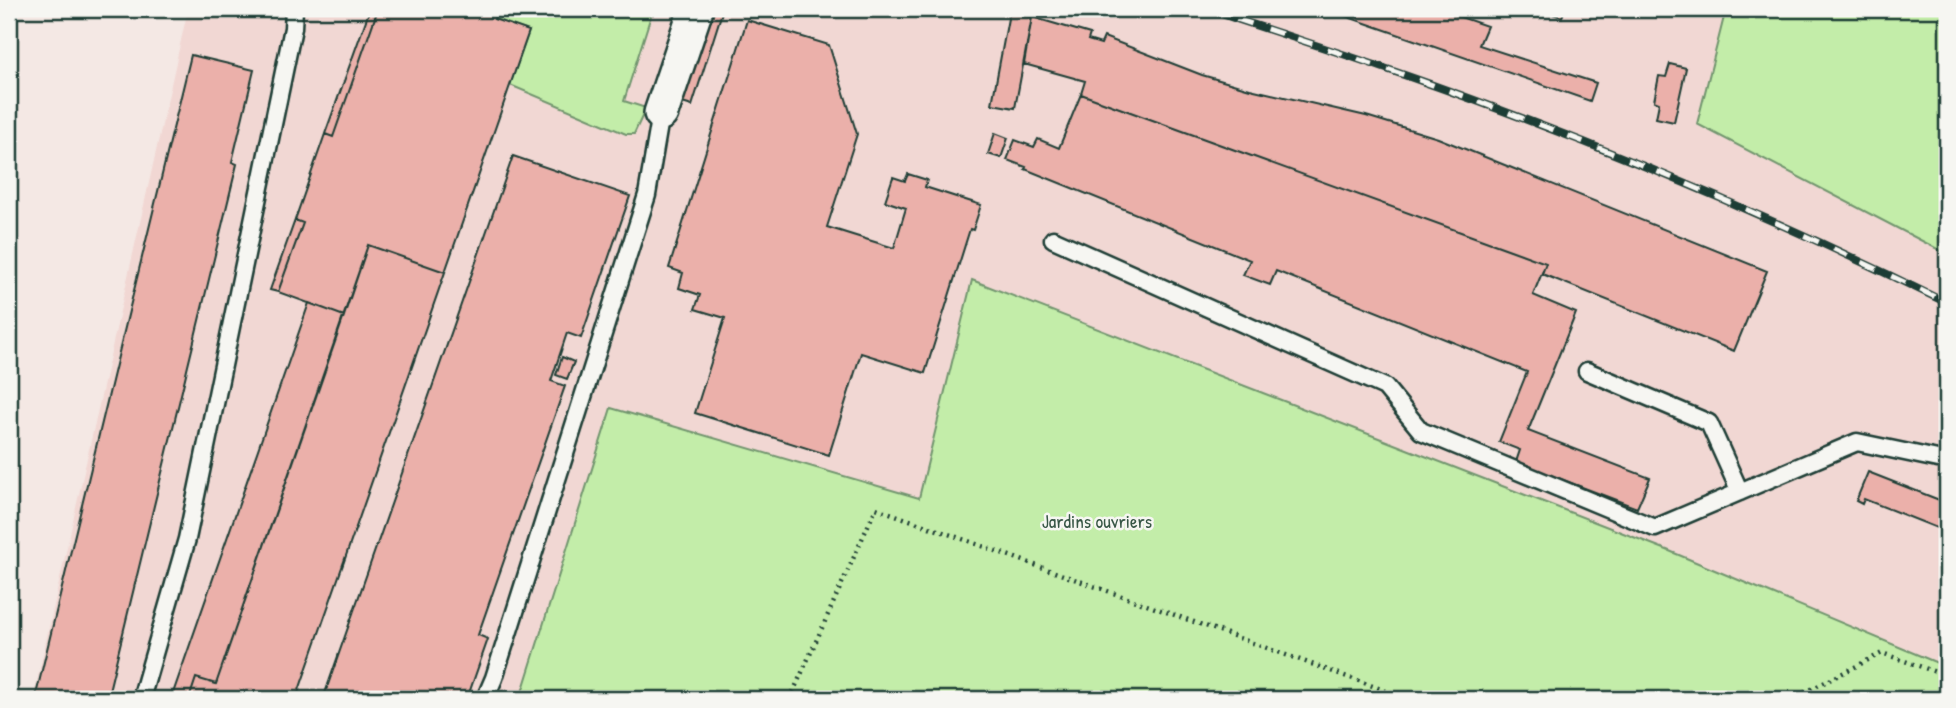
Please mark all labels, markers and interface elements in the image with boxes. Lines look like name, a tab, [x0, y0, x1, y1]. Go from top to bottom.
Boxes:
park label: Jardins ouvriers	[1042, 508, 1152, 534]

